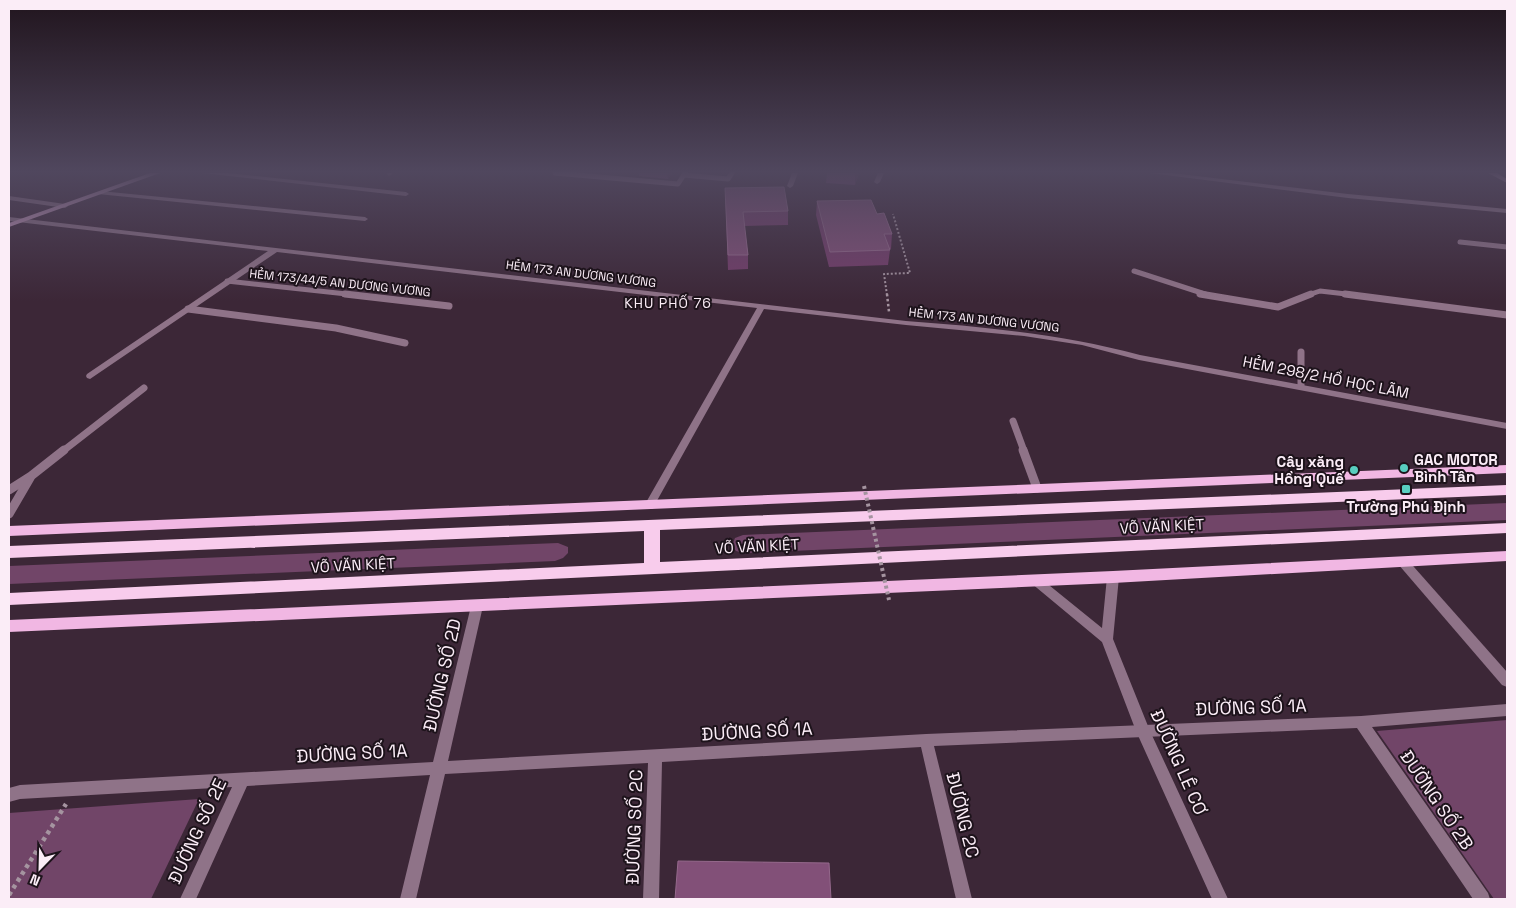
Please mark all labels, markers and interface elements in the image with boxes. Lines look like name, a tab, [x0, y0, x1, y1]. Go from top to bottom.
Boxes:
street label: HẺM 173 AN DƯƠNG VƯƠNG	[505, 257, 657, 291]
street label: HẺM 173/44/5 AN DƯƠNG VƯƠNG	[248, 266, 432, 300]
district label: KHU PHỐ 76	[624, 294, 712, 312]
street label: HẺM 173 AN DƯƠNG VƯƠNG	[908, 304, 1060, 336]
street label: HẺM 298/2 HỒ HỌC LÃM	[1241, 351, 1411, 402]
place label: GAC MOTOR Bình Tân	[1414, 450, 1498, 486]
place label: Cây xăng Hồng Quế	[1274, 452, 1345, 488]
marker: GAC MOTOR Bình Tân	[1398, 462, 1410, 474]
marker: Cây xăng Hồng Quế	[1348, 464, 1360, 476]
marker: Trường Phú Định	[1400, 483, 1412, 495]
place label: Trường Phú Định	[1346, 497, 1466, 516]
street label: VÕ VĂN KIỆT	[1119, 514, 1205, 538]
street label: VÕ VĂN KIỆT	[714, 534, 800, 558]
street label: VÕ VĂN KIỆT	[310, 553, 396, 577]
street label: ĐƯỜNG SỐ 2D	[418, 616, 466, 734]
street label: ĐƯỜNG SỐ 1A	[1195, 694, 1307, 720]
street label: ĐƯỜNG LÊ CƠ	[1146, 706, 1212, 818]
street label: ĐƯỜNG SỐ 1A	[701, 717, 813, 745]
street label: ĐƯỜNG SỐ 1A	[296, 739, 408, 767]
street label: ĐƯỜNG SỐ 2B	[1395, 746, 1479, 854]
street label: ĐƯỜNG SỐ 2C	[621, 769, 647, 885]
street label: ĐƯỜNG 2C	[941, 770, 985, 860]
street label: ĐƯỜNG SỐ 2E	[163, 775, 231, 887]
north arrow	[15, 843, 65, 893]
text: N	[27, 870, 43, 890]

